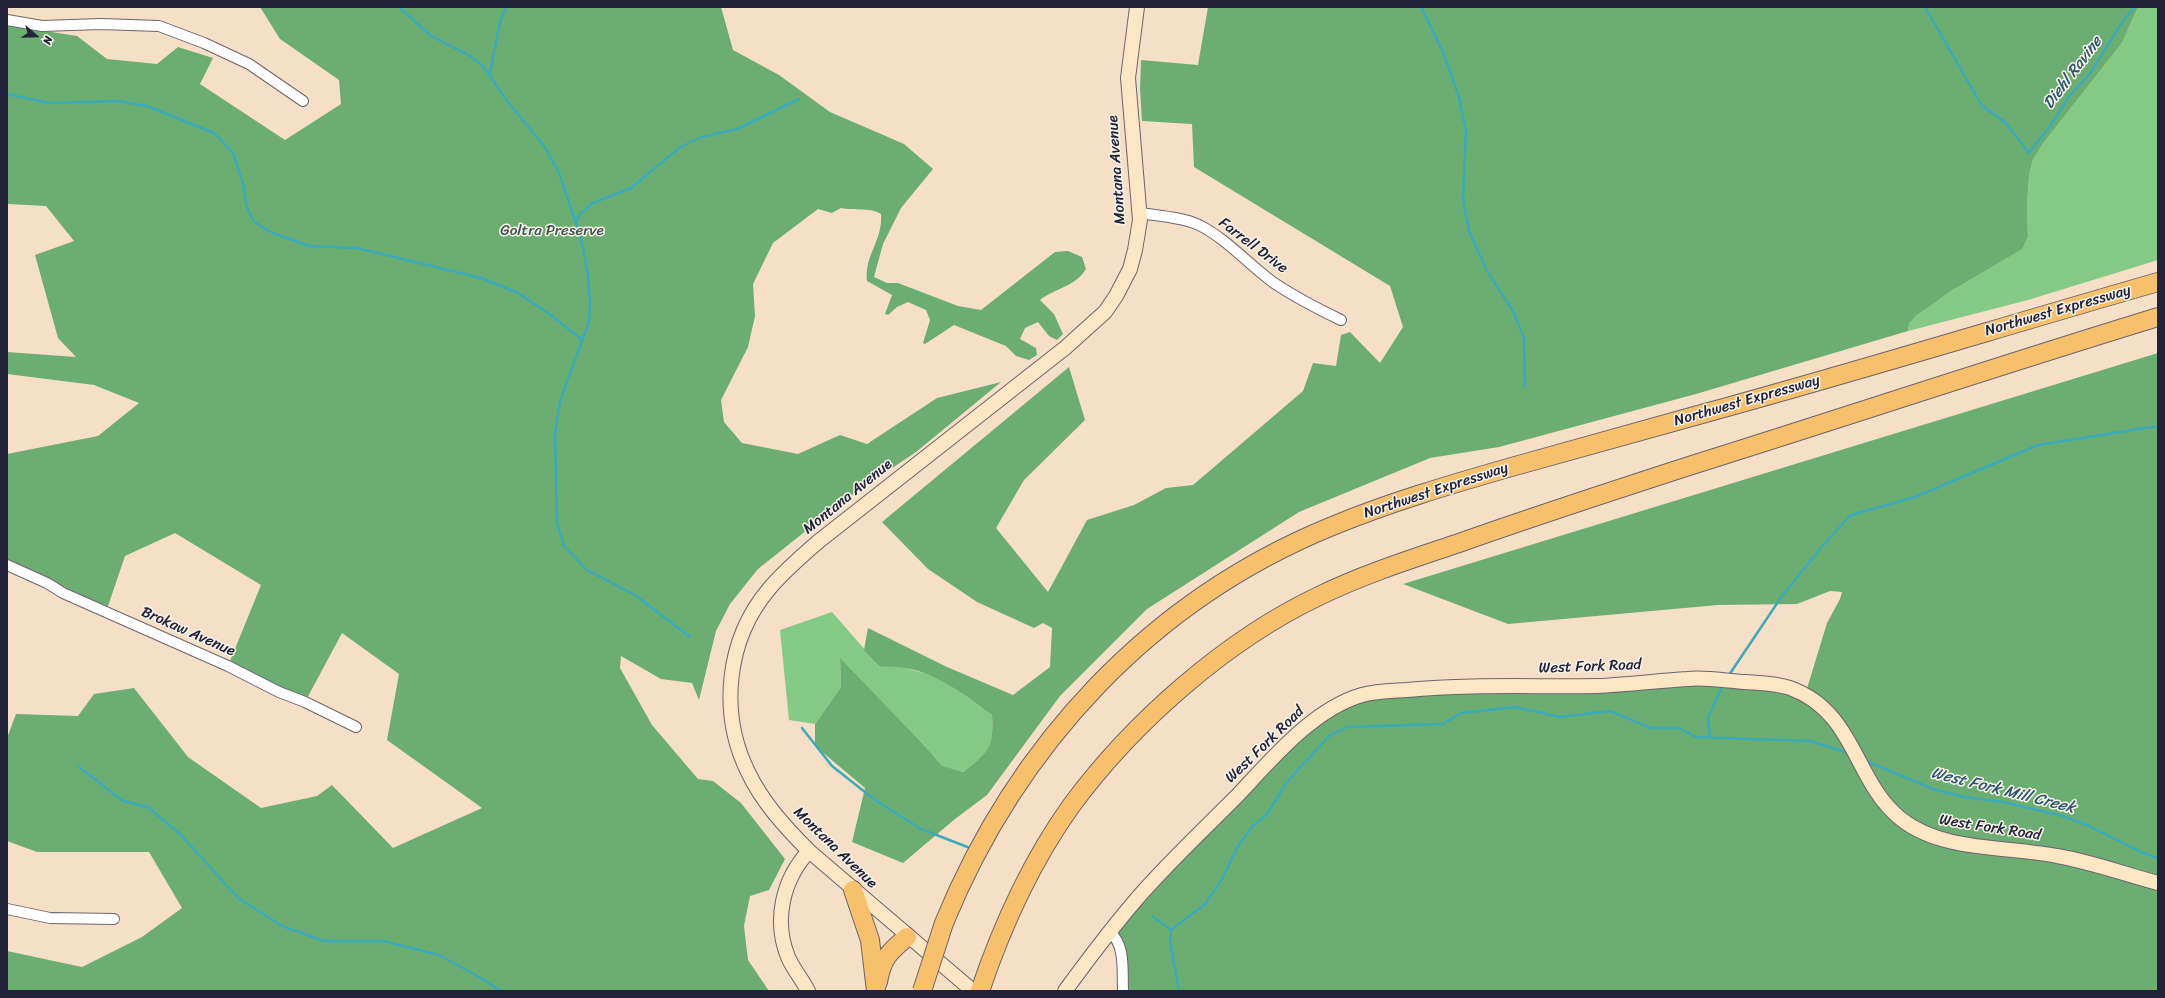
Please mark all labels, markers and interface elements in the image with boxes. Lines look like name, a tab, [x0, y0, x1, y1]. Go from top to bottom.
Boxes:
north arrow	[16, 16, 56, 56]
text: N	[38, 33, 58, 47]
water label: Diehl Ravine	[2040, 33, 2106, 113]
street label: Montana Avenue	[1104, 115, 1130, 225]
street label: Farrell Drive	[1215, 214, 1291, 278]
park label: Goltra Preserve	[500, 222, 604, 240]
street label: Northwest Expressway	[1983, 282, 2133, 340]
street label: Northwest Expressway	[1672, 372, 1822, 430]
street label: Montana Avenue	[800, 456, 896, 538]
street label: Northwest Expressway	[1362, 459, 1510, 523]
street label: Brokaw Avenue	[138, 603, 238, 661]
street label: West Fork Road	[1538, 656, 1642, 678]
street label: West Fork Road	[1222, 703, 1308, 787]
water label: West Fork Mill Creek	[1929, 764, 2077, 818]
street label: Montana Avenue	[789, 803, 881, 893]
street label: West Fork Road	[1938, 811, 2042, 845]

